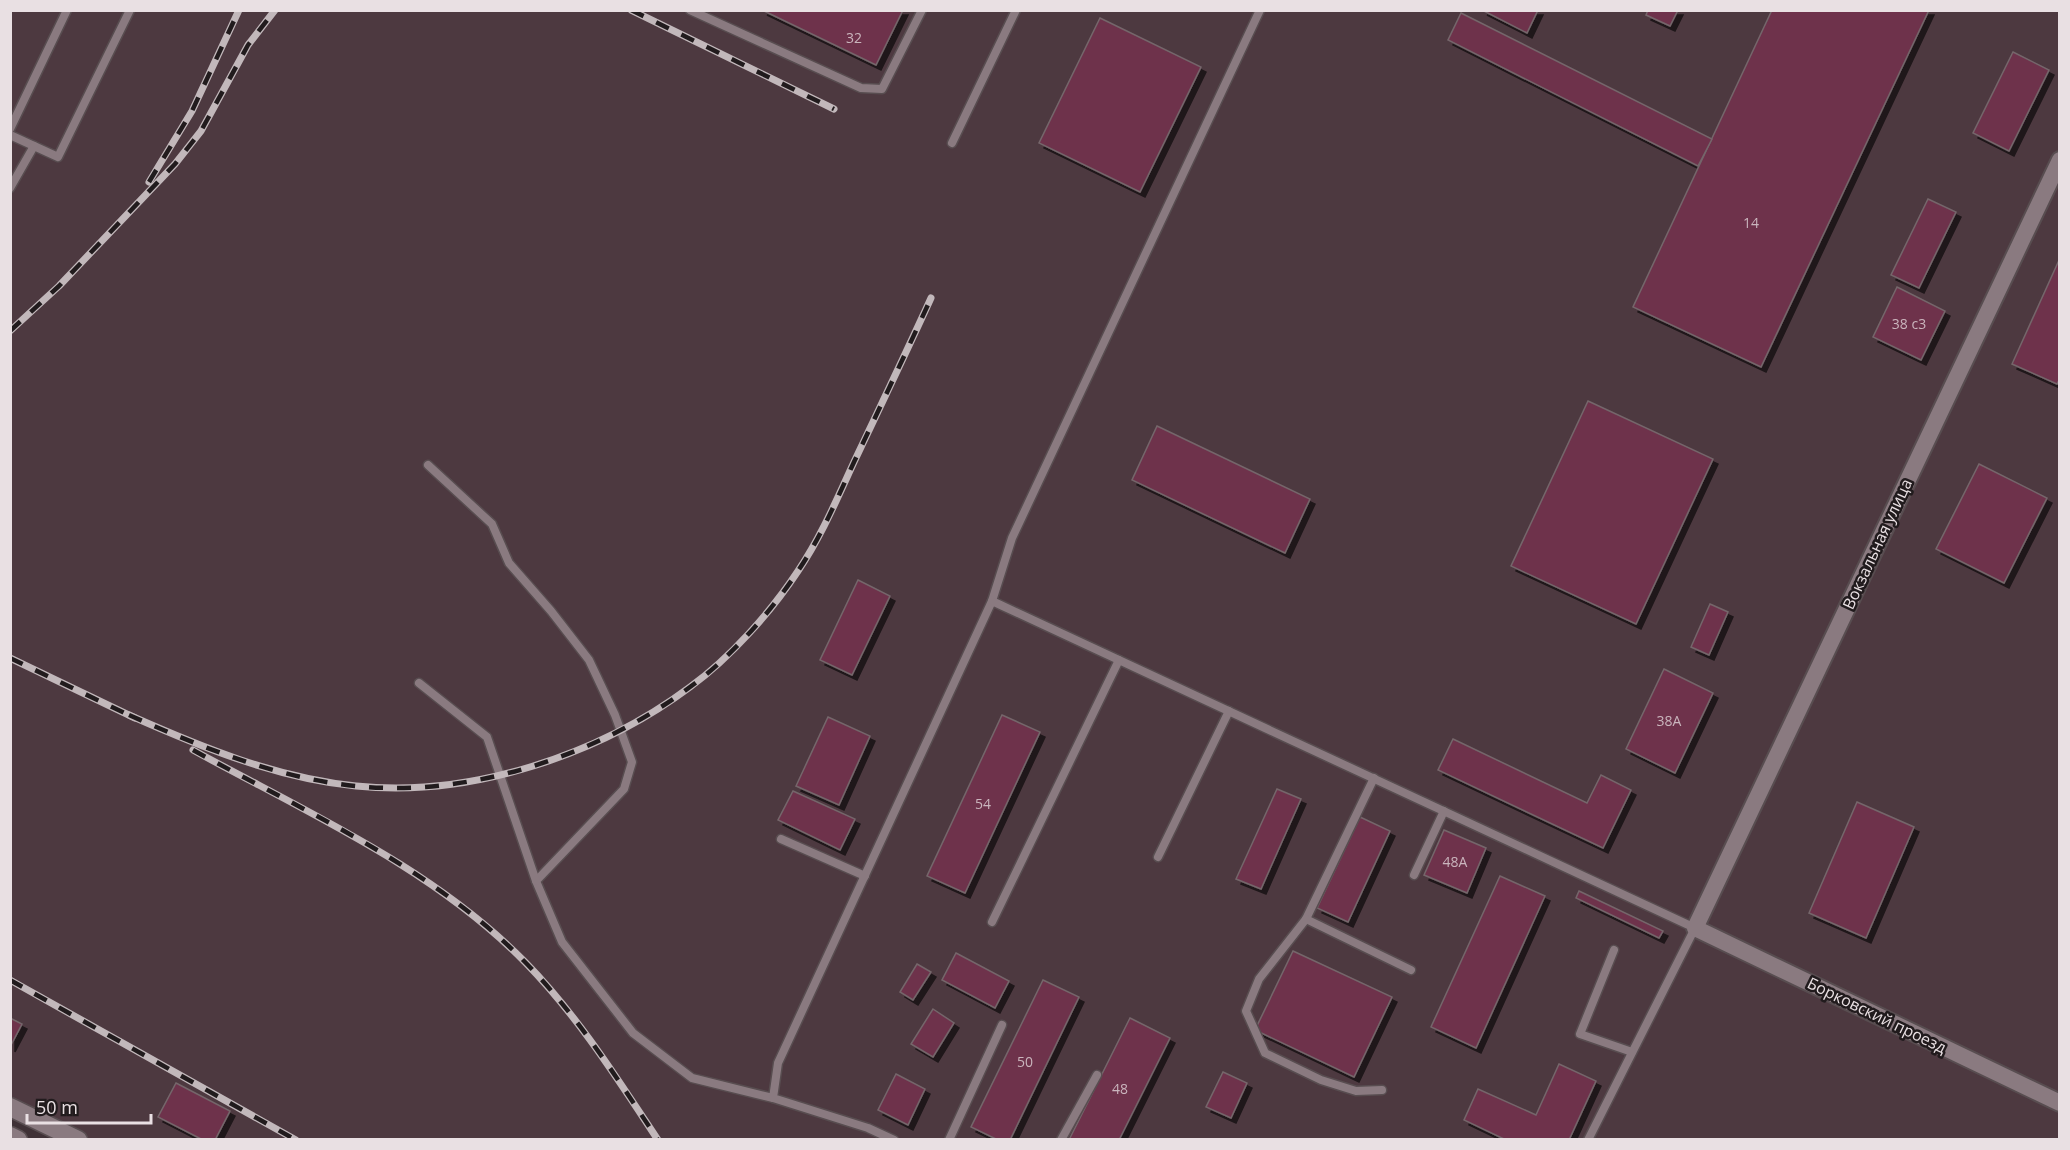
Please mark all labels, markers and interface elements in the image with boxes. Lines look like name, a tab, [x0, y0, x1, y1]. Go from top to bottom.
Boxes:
house number: 32	[846, 28, 862, 47]
house number: 14	[1743, 213, 1759, 232]
house number: 38 с3	[1892, 314, 1926, 333]
street label: Вокзальная улица	[1837, 475, 1917, 613]
house number: 38А	[1657, 711, 1682, 730]
house number: 54	[975, 794, 991, 813]
house number: 48А	[1443, 852, 1468, 871]
street label: Борковский проезд	[1804, 972, 1950, 1058]
house number: 50	[1017, 1052, 1033, 1071]
house number: 48	[1112, 1079, 1128, 1098]
scale bar	[27, 1087, 152, 1125]
text: 50 m	[36, 1095, 78, 1119]

